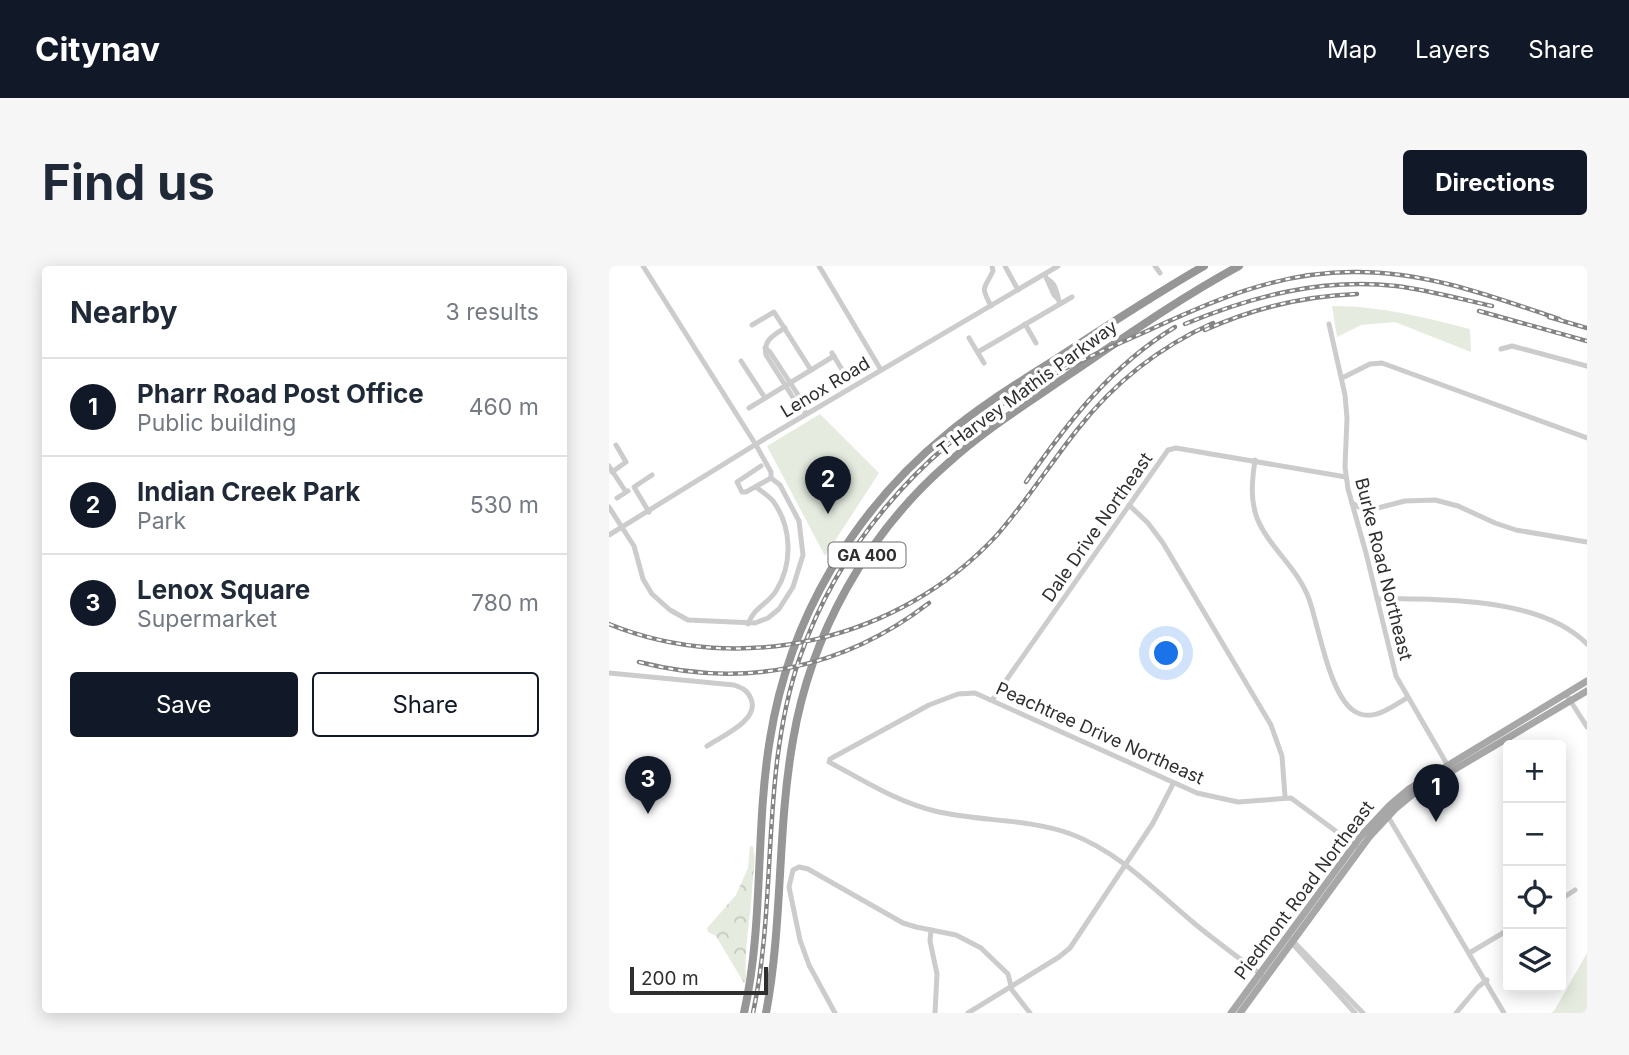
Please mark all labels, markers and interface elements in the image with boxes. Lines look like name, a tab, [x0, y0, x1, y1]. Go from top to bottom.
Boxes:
text: Citynav	[35, 29, 160, 69]
text: Map	[1327, 35, 1377, 64]
text: Layers	[1415, 35, 1490, 64]
text: Share	[1528, 35, 1594, 64]
button: Directions	[1403, 150, 1587, 215]
text: Find us	[42, 153, 215, 212]
text: Nearby	[70, 294, 178, 330]
text: 3 results	[446, 298, 539, 326]
street label: T Harvey Mathis Parkway	[933, 316, 1121, 460]
street label: Lenox Road	[777, 352, 873, 422]
text: Pharr Road Post Office	[137, 378, 424, 409]
text: 1	[88, 393, 98, 421]
text: 460 m	[469, 393, 539, 421]
text: Public building	[137, 409, 296, 437]
street label: Dale Drive Northeast	[1038, 448, 1156, 605]
pin: 2	[805, 456, 851, 514]
text: Indian Creek Park	[137, 476, 360, 507]
street label: Burke Road Northeast	[1351, 476, 1417, 662]
text: 2	[86, 491, 100, 519]
text: 530 m	[470, 491, 539, 519]
text: Park	[137, 507, 186, 535]
road number: GA 400	[828, 542, 905, 568]
text: Lenox Square	[137, 574, 310, 605]
text: 3	[86, 589, 100, 617]
text: 780 m	[471, 589, 539, 617]
text: Supermarket	[137, 605, 277, 633]
your location	[1149, 636, 1183, 670]
button: Save	[70, 672, 298, 737]
button: Share	[312, 672, 539, 737]
street label: Peachtree Drive Northeast	[993, 678, 1207, 788]
map controls	[1503, 740, 1566, 992]
button: +	[1503, 740, 1566, 803]
pin: 3	[625, 756, 671, 814]
pin: 1	[1413, 764, 1459, 822]
street label: Piedmont Road Northeast	[1230, 796, 1378, 983]
button: −	[1503, 803, 1566, 866]
button: locate	[1503, 866, 1566, 929]
button: layers	[1503, 929, 1566, 992]
scale bar	[630, 964, 768, 996]
text: 200 m	[641, 967, 699, 990]

